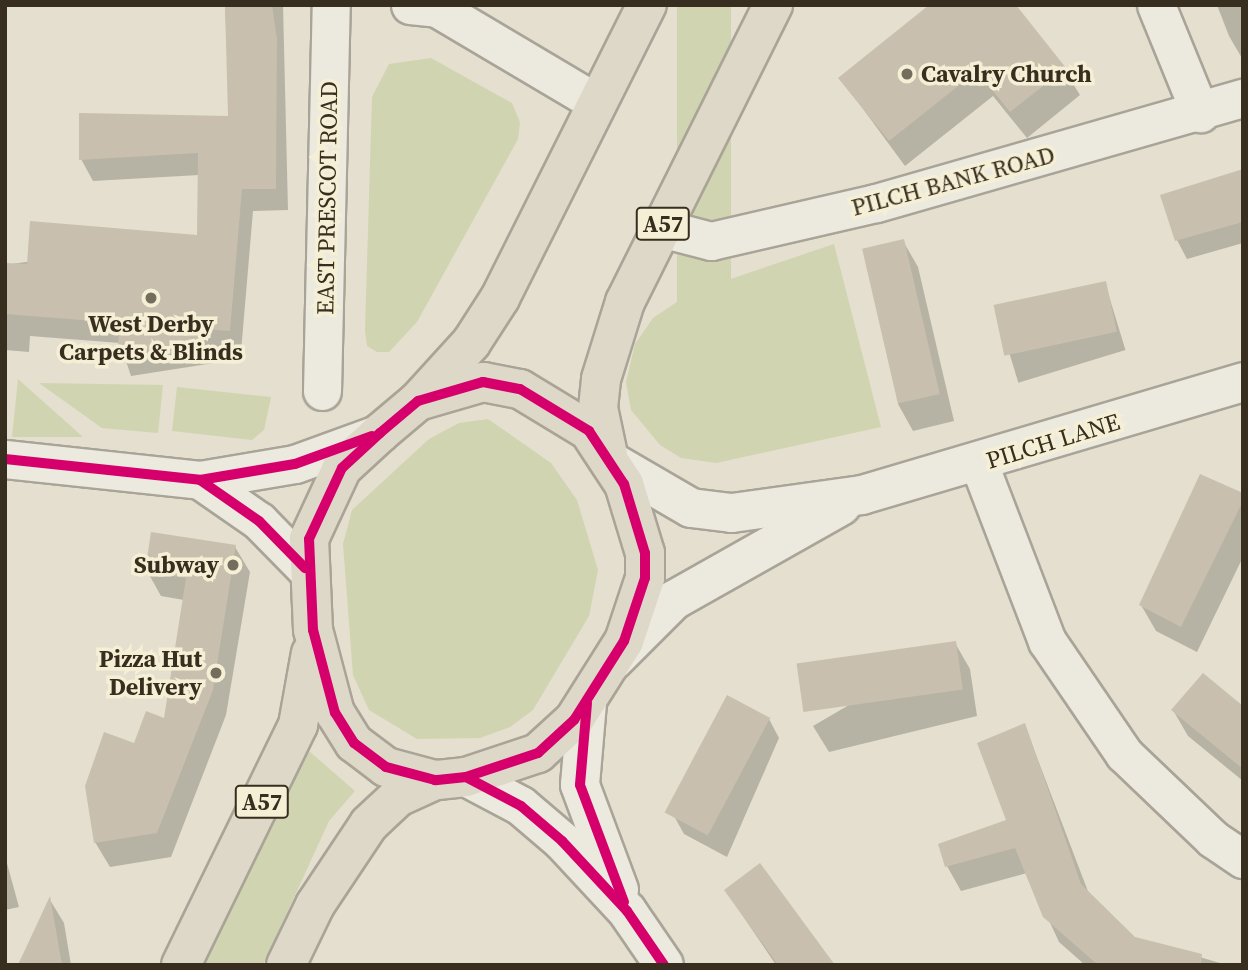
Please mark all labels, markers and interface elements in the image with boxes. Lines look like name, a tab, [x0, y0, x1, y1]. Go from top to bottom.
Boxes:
place label: Cavalry Church	[921, 60, 1092, 88]
marker: Cavalry Church	[899, 66, 915, 82]
street label: EAST PRESCOT ROAD	[311, 80, 343, 316]
street label: PILCH BANK ROAD	[848, 140, 1058, 222]
road number: A57	[635, 204, 691, 244]
marker: West Derby Carpets & Blinds	[143, 290, 159, 306]
place label: West Derby Carpets & Blinds	[59, 310, 243, 366]
street label: PILCH LANE	[983, 407, 1123, 475]
place label: Subway	[134, 551, 219, 579]
marker: Subway	[225, 557, 241, 573]
place label: Pizza Hut Delivery	[99, 645, 202, 701]
marker: Pizza Hut Delivery	[208, 665, 224, 681]
road number: A57	[234, 782, 290, 822]

